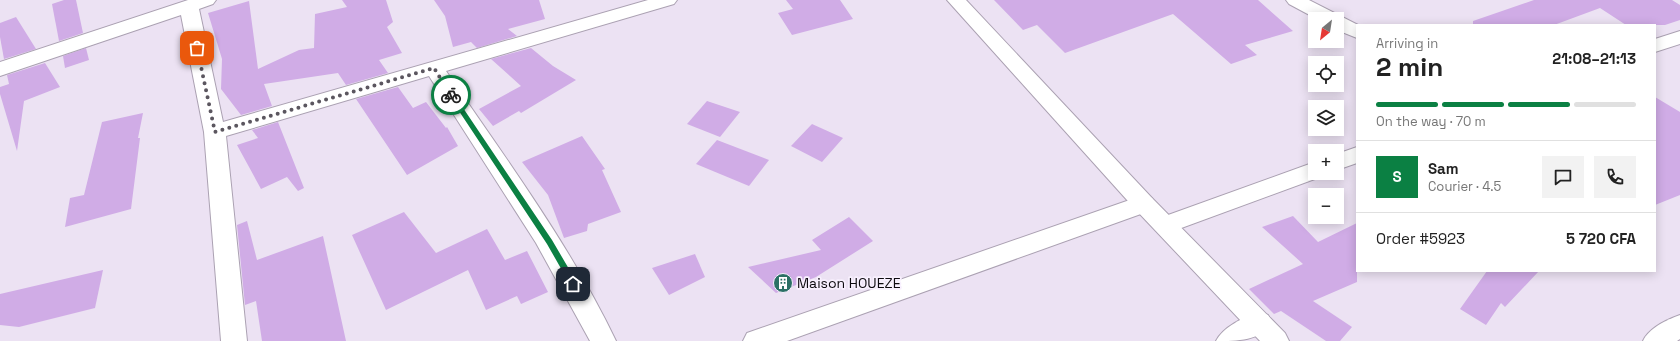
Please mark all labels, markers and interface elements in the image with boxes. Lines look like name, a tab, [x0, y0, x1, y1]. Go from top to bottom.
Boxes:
north arrow	[1308, 12, 1344, 48]
map controls	[1308, 12, 1344, 224]
pin	[180, 31, 214, 65]
text: Arriving in	[1376, 35, 1438, 52]
icon: bag	[186, 37, 208, 59]
text: 21:08–21:13	[1552, 49, 1636, 68]
text: 2 min	[1376, 50, 1443, 84]
button: locate	[1308, 56, 1344, 92]
courier	[431, 75, 471, 115]
icon: bike	[440, 84, 462, 106]
button: layers	[1308, 100, 1344, 136]
text: On the way · 70 m	[1376, 113, 1486, 130]
button: +	[1308, 144, 1344, 180]
button: chat	[1542, 156, 1584, 198]
button: phone	[1594, 156, 1636, 198]
text: Sam	[1428, 159, 1459, 178]
text: S	[1392, 167, 1402, 186]
text: Courier · 4.5	[1428, 178, 1501, 195]
button: −	[1308, 188, 1344, 224]
text: Order #5923	[1376, 229, 1465, 248]
text: 5 720 CFA	[1566, 229, 1636, 248]
pin	[556, 267, 590, 301]
building icon: Maison HOUEZE	[772, 272, 794, 294]
icon: home	[562, 273, 584, 295]
place label: Maison HOUEZE	[797, 274, 901, 292]

